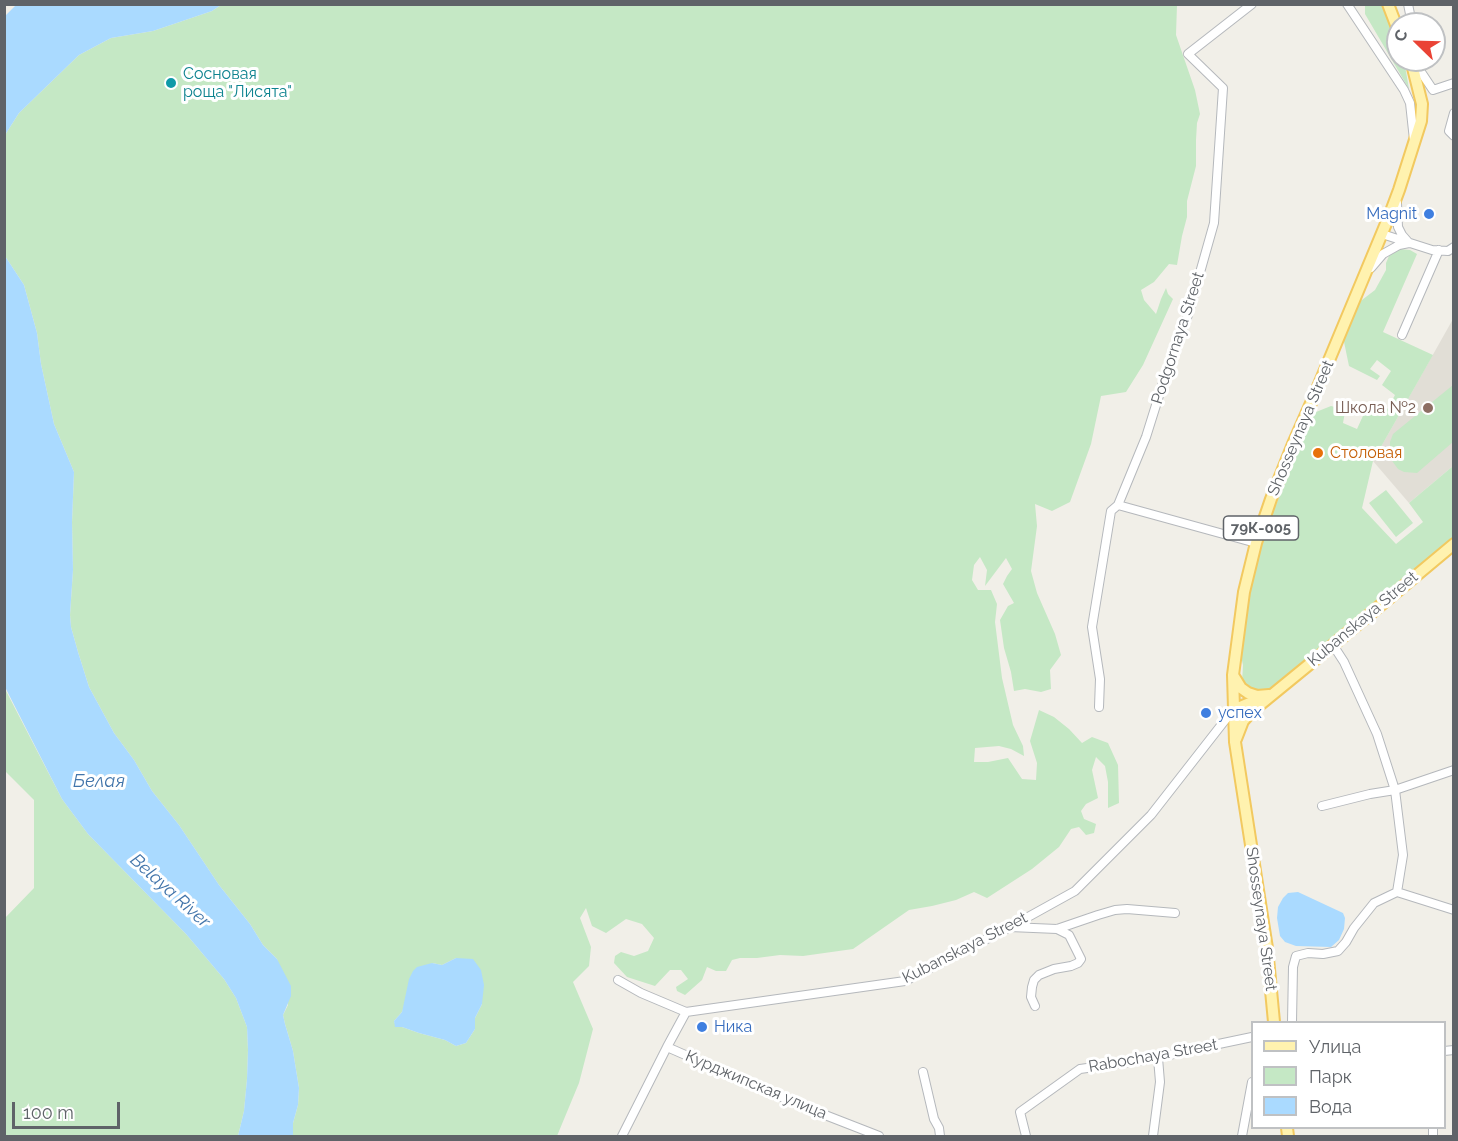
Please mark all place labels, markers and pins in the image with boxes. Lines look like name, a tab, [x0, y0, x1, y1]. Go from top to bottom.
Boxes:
place label: Сосновая роща "Лисята"	[183, 64, 292, 102]
marker: Сосновая роща "Лисята"	[164, 76, 178, 90]
place label: Magnit	[1366, 204, 1417, 224]
marker: Magnit	[1422, 207, 1436, 221]
place label: Школа №2	[1335, 398, 1416, 418]
marker: Школа №2	[1421, 401, 1435, 415]
place label: Столовая	[1330, 443, 1402, 463]
marker: Столовая	[1311, 446, 1325, 460]
place label: успех	[1218, 703, 1262, 723]
marker: успех	[1199, 706, 1213, 720]
place label: Ника	[714, 1017, 752, 1037]
marker: Ника	[695, 1020, 709, 1034]

